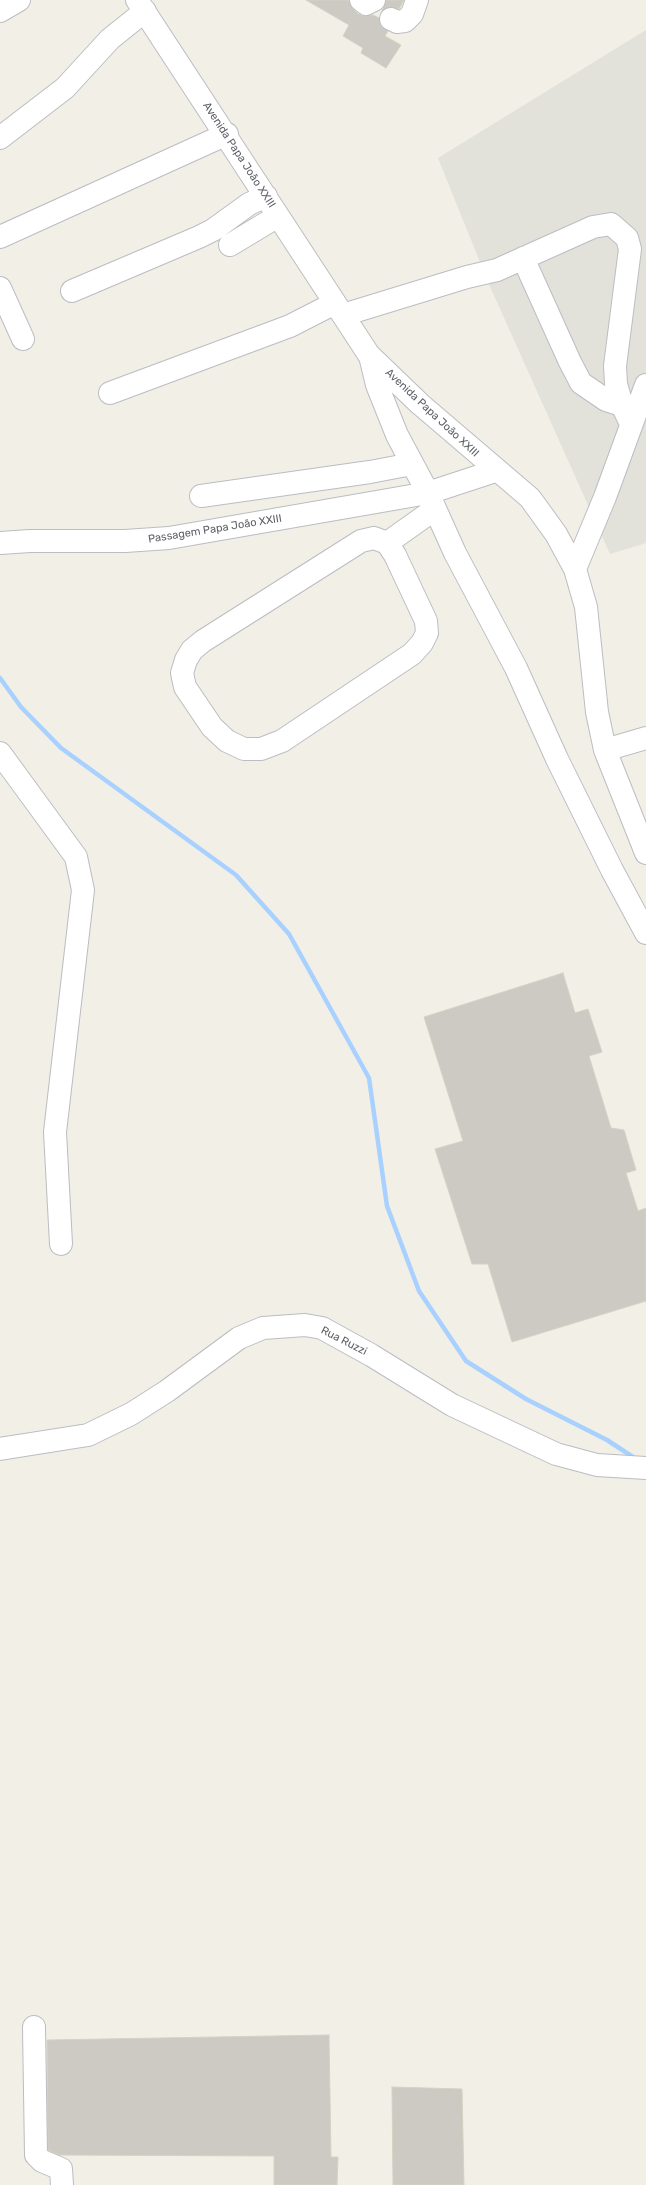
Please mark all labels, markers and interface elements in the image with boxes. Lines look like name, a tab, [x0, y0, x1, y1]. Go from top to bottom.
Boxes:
street label: Avenida Papa João XXIII	[200, 100, 278, 210]
street label: Avenida Papa João XXIII	[382, 366, 482, 460]
street label: Passagem Papa João XXIII	[147, 512, 283, 546]
street label: Rua Ruzzi	[319, 1324, 369, 1358]

